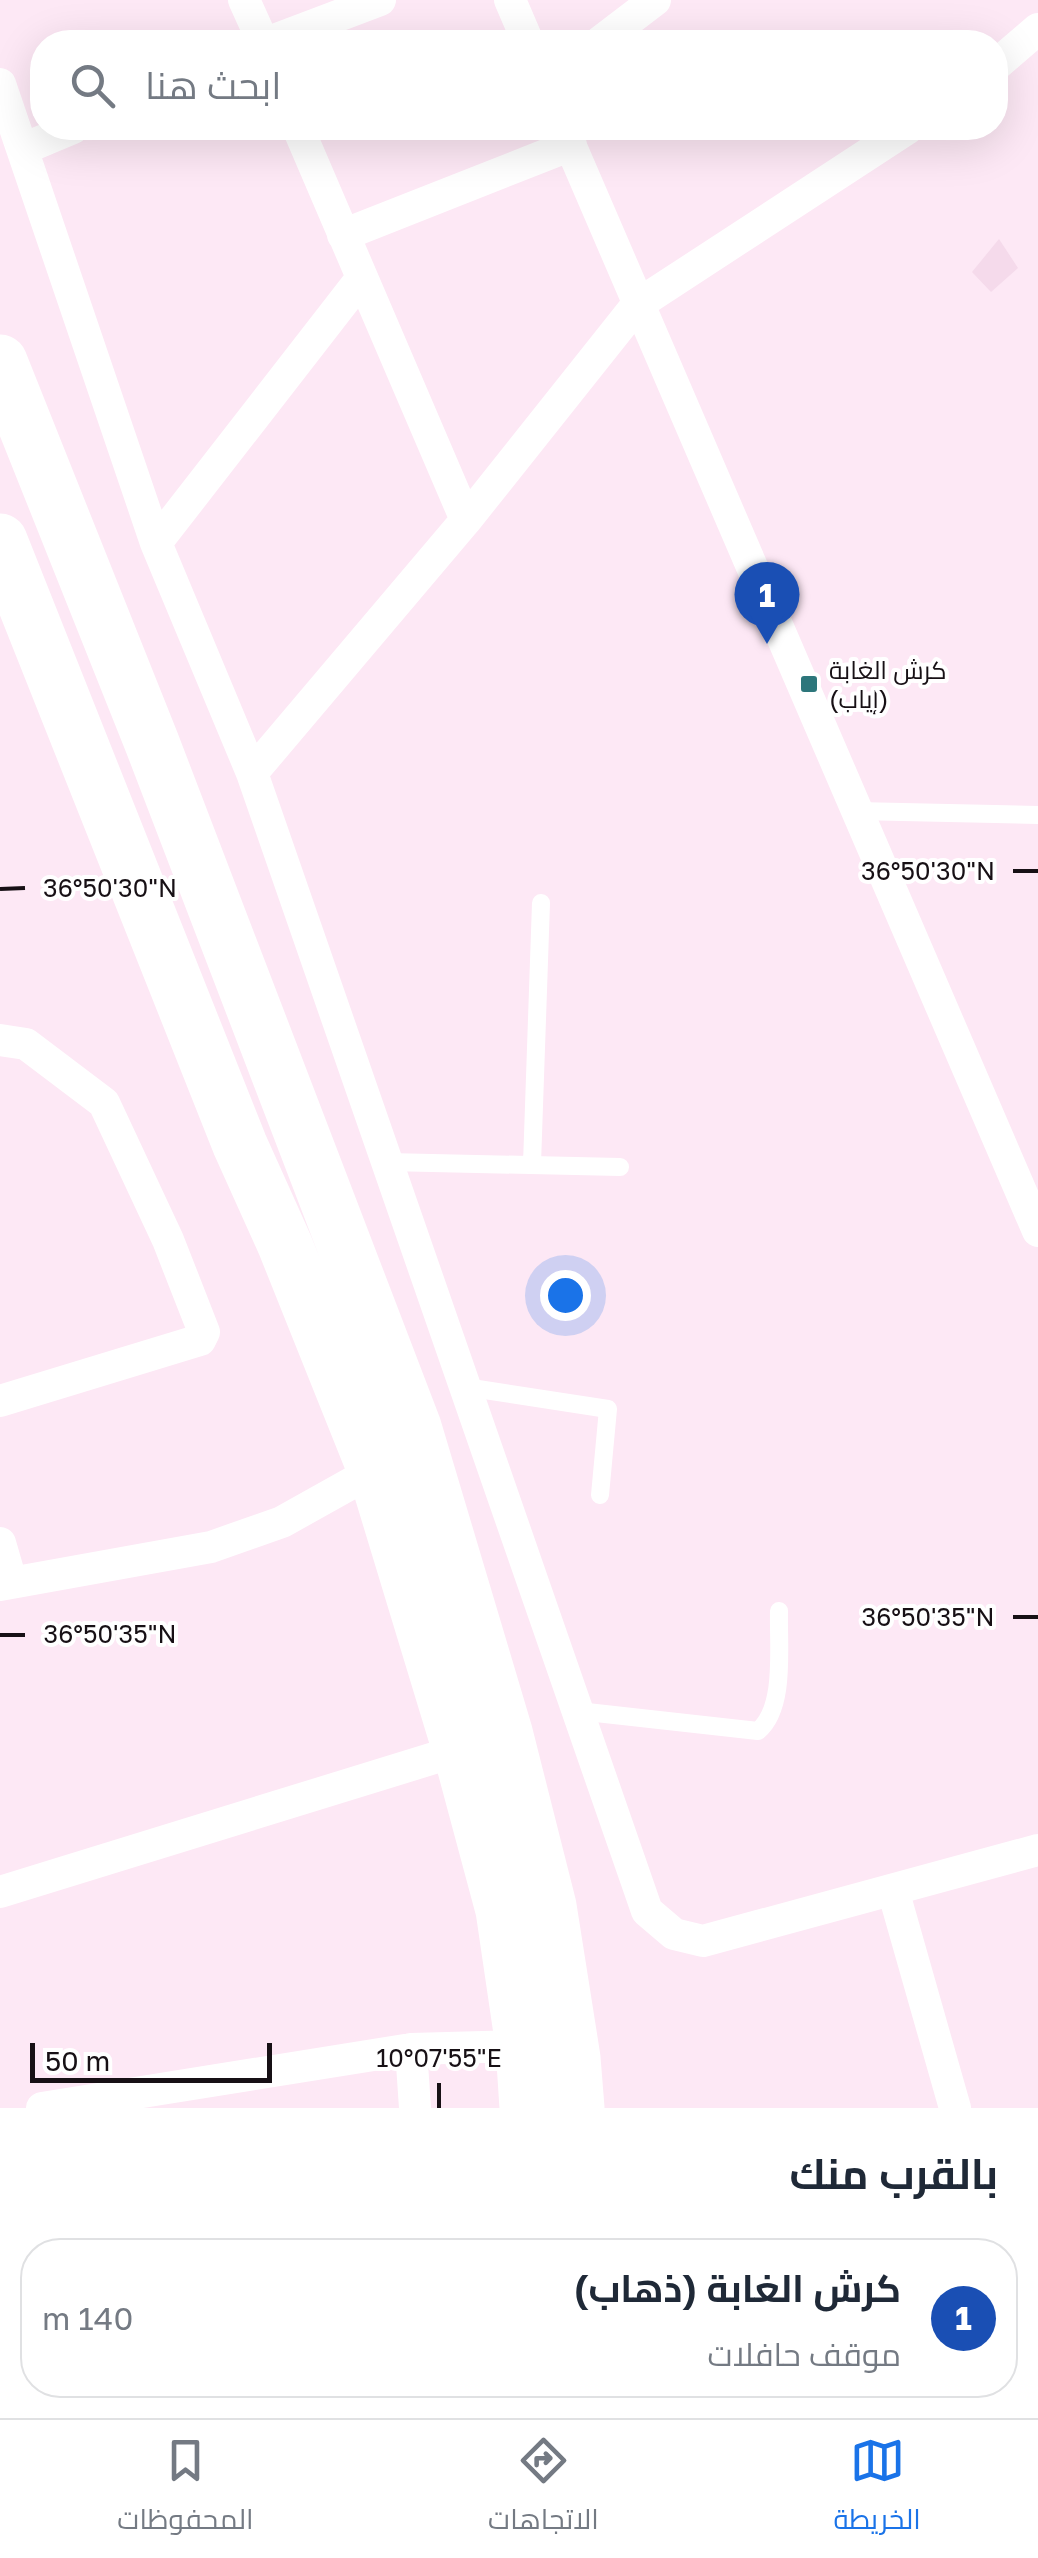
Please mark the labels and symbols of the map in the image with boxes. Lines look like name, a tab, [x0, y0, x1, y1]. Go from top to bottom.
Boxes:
pin: 1	[734, 562, 800, 644]
place label: كرش الغابة (إياب)	[829, 654, 947, 715]
marker: كرش الغابة (إياب)	[798, 673, 820, 695]
text: 36°50'30"N	[861, 855, 995, 886]
text: 36°50'30"N	[43, 872, 177, 903]
your location	[540, 1270, 591, 1321]
text: 36°50'35"N	[862, 1601, 994, 1632]
text: 36°50'35"N	[44, 1618, 176, 1649]
scale bar	[30, 2038, 272, 2082]
text: 10°07'55"E	[376, 2042, 502, 2073]

